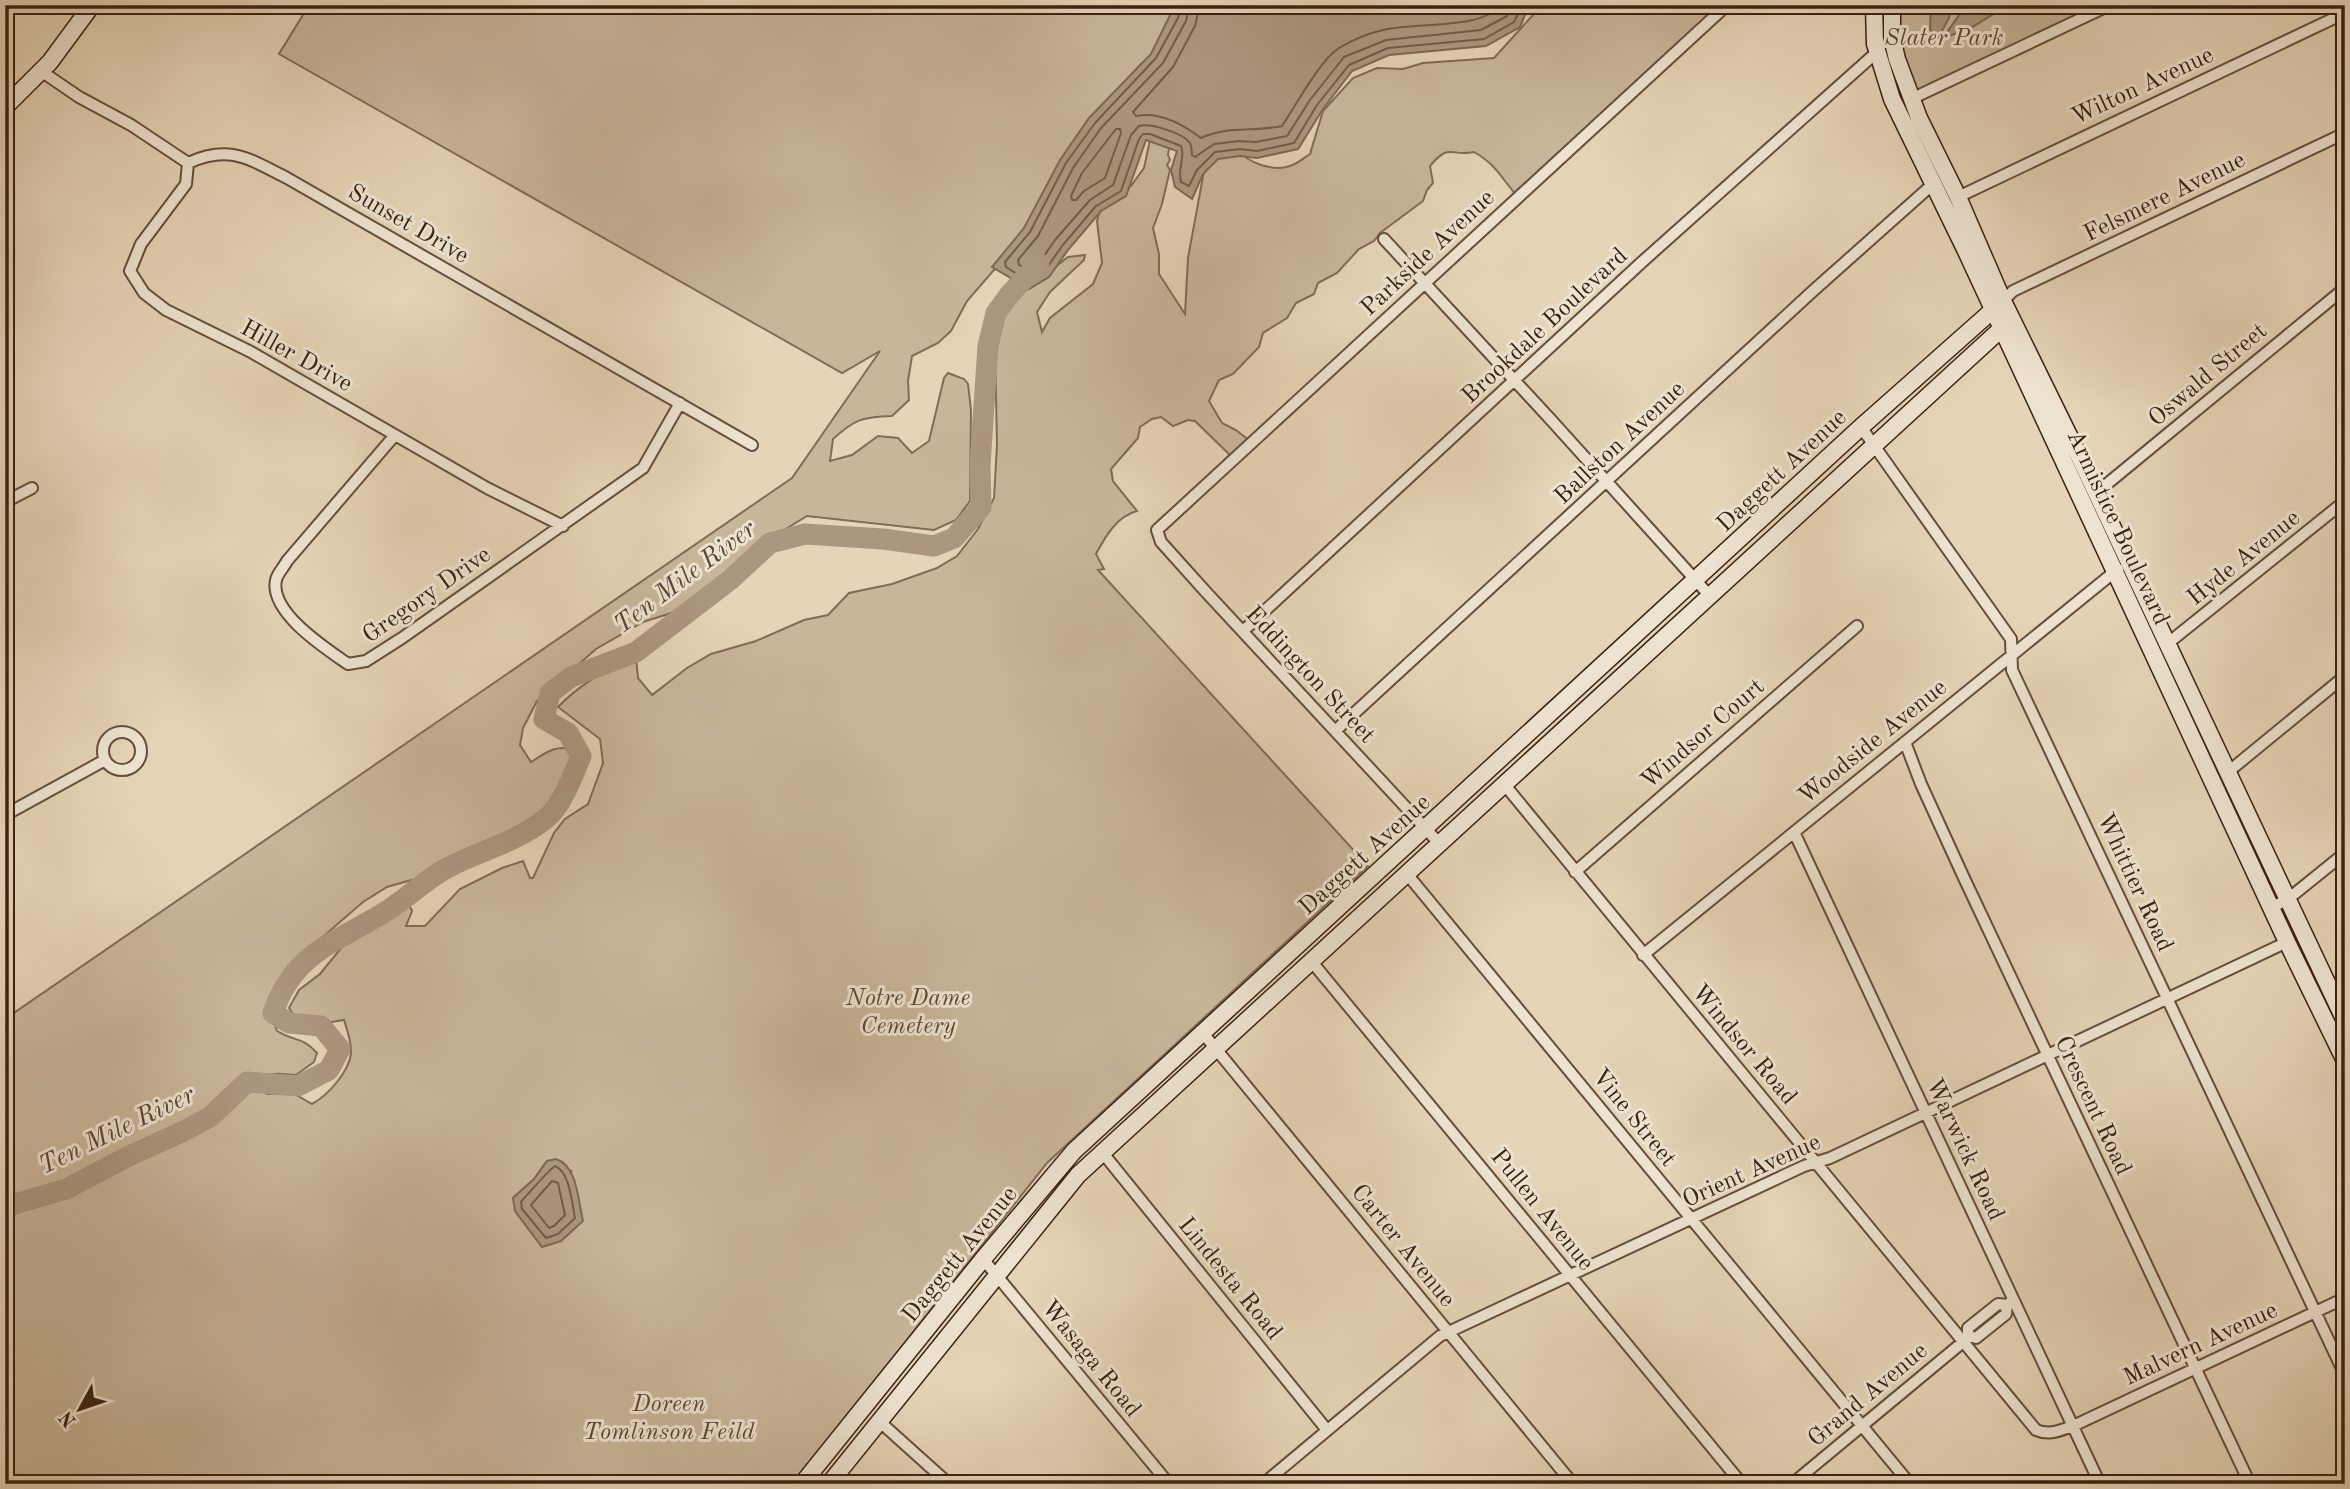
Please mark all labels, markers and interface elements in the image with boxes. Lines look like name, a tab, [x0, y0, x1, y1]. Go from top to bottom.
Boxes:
park label: Slater Park	[1885, 27, 2003, 51]
street label: Wilton Avenue	[2068, 43, 2218, 130]
street label: Felsmere Avenue	[2080, 148, 2249, 247]
street label: Sunset Drive	[344, 181, 472, 269]
street label: Parkside Avenue	[1357, 186, 1500, 321]
street label: Brookdale Boulevard	[1458, 244, 1633, 409]
street label: Hiller Drive	[236, 316, 356, 397]
street label: Oswald Street	[2145, 319, 2272, 432]
street label: Ballston Avenue	[1551, 377, 1690, 510]
street label: Daggett Avenue	[1713, 406, 1852, 537]
street label: Armistice Boulevard	[2061, 427, 2173, 629]
street label: Hyde Avenue	[2183, 506, 2305, 611]
water label: Ten Mile River	[610, 516, 761, 639]
street label: Gregory Drive	[359, 543, 495, 648]
street label: Eddington Street	[1240, 602, 1379, 748]
street label: Windsor Court	[1637, 675, 1769, 794]
street label: Woodside Avenue	[1795, 676, 1952, 809]
street label: Daggett Avenue	[1295, 791, 1436, 920]
street label: Whittier Road	[2092, 810, 2177, 956]
street label: Windsor Road	[1686, 981, 1801, 1110]
park label: Notre Dame Cemetery	[845, 987, 970, 1039]
street label: Crescent Road	[2050, 1033, 2135, 1179]
street label: Vine Street	[1587, 1065, 1680, 1172]
street label: Warwick Road	[1921, 1075, 2008, 1225]
water label: Ten Mile River	[35, 1082, 200, 1180]
street label: Orient Avenue	[1679, 1131, 1825, 1213]
street label: Pullen Avenue	[1485, 1145, 1598, 1276]
street label: Carter Avenue	[1346, 1180, 1459, 1312]
street label: Daggett Avenue	[899, 1183, 1023, 1328]
street label: Lindesta Road	[1173, 1213, 1286, 1345]
street label: Wasaga Road	[1036, 1296, 1145, 1422]
street label: Malvern Avenue	[2120, 1299, 2282, 1391]
street label: Grand Avenue	[1804, 1339, 1932, 1452]
north arrow	[46, 1374, 116, 1444]
park label: Doreen Tomlinson Feild	[583, 1393, 755, 1445]
text: N	[57, 1406, 81, 1430]

